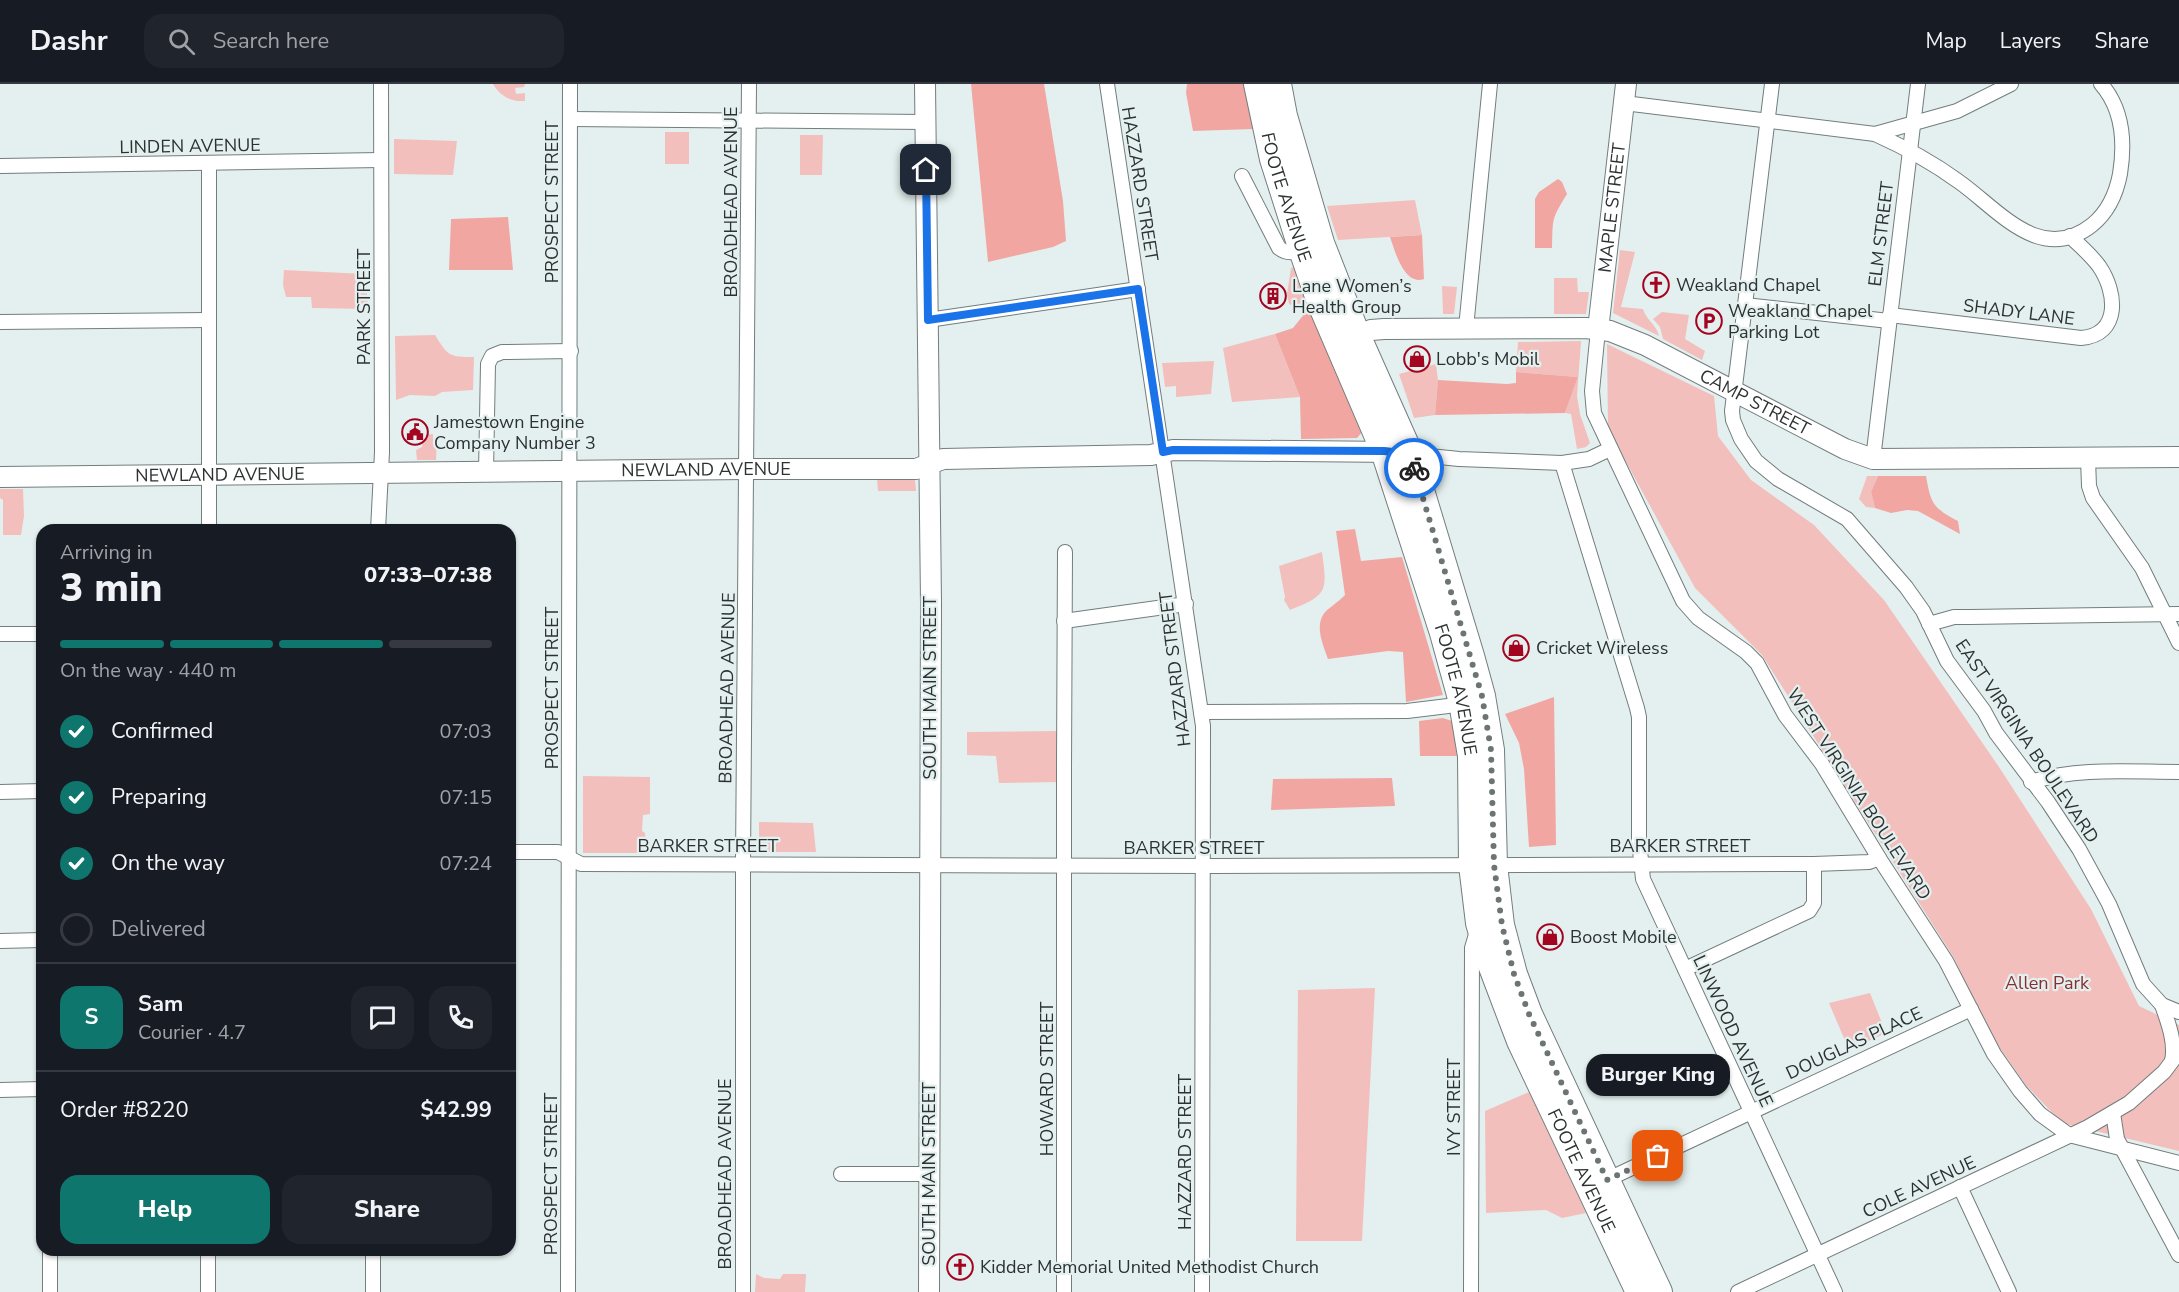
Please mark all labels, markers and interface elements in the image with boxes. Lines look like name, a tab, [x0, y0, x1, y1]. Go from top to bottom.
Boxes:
search box	[144, 14, 564, 68]
text: Dashr	[30, 22, 108, 60]
icon: search	[165, 25, 198, 58]
text: Search here	[213, 26, 329, 56]
text: Map	[1925, 27, 1967, 55]
text: Layers	[2000, 27, 2061, 55]
text: Share	[2094, 27, 2149, 55]
street label: HAZZARD STREET	[1116, 105, 1164, 263]
street label: BROADHEAD AVENUE	[719, 106, 743, 298]
street label: PROSPECT STREET	[540, 120, 564, 283]
street label: FOOTE AVENUE	[1256, 130, 1317, 265]
street label: LINDEN AVENUE	[119, 133, 261, 159]
street label: MAPLE STREET	[1593, 142, 1631, 274]
pin	[900, 144, 951, 195]
icon: home	[909, 153, 942, 186]
street label: ELM STREET	[1863, 180, 1899, 288]
street label: PARK STREET	[352, 249, 376, 365]
church icon: Weakland Chapel	[1641, 270, 1671, 300]
place label: Weakland Chapel	[1676, 273, 1821, 297]
place label: Lane Women’s Health Group	[1292, 274, 1412, 319]
building icon: Lane Women’s Health Group	[1258, 281, 1288, 311]
street label: SHADY LANE	[1962, 293, 2076, 331]
place label: Weakland Chapel Parking Lot	[1728, 299, 1873, 344]
parking icon: Weakland Chapel Parking Lot	[1694, 306, 1724, 336]
shop icon: Lobb's Mobil	[1402, 344, 1432, 374]
place label: Lobb's Mobil	[1436, 347, 1540, 371]
street label: CAMP STREET	[1695, 363, 1815, 441]
place label: Jamestown Engine Company Number 3	[433, 410, 596, 455]
public building icon: Jamestown Engine Company Number 3	[400, 417, 430, 447]
courier	[1384, 438, 1444, 498]
icon: bike	[1398, 452, 1431, 485]
street label: NEWLAND AVENUE	[621, 457, 791, 482]
street label: NEWLAND AVENUE	[135, 462, 305, 488]
text: Arriving in	[60, 539, 153, 566]
text: 07:33–07:38	[364, 560, 492, 590]
text: 3 min	[60, 562, 163, 615]
street label: HAZZARD STREET	[1154, 590, 1196, 748]
street label: BROADHEAD AVENUE	[713, 592, 741, 784]
street label: SOUTH MAIN STREET	[918, 596, 942, 780]
street label: PROSPECT STREET	[540, 606, 564, 769]
street label: FOOTE AVENUE	[1429, 621, 1483, 757]
shop icon: Cricket Wireless	[1501, 633, 1531, 663]
street label: EAST VIRGINIA BOULEVARD	[1950, 634, 2104, 848]
place label: Cricket Wireless	[1536, 636, 1668, 660]
text: On the way · 440 m	[60, 657, 236, 684]
street label: WEST VIRGINIA BOULEVARD	[1781, 684, 1937, 904]
icon: check	[60, 715, 93, 748]
text: Confirmed	[111, 716, 213, 746]
text: 07:03	[439, 718, 492, 745]
icon: check	[60, 781, 93, 814]
text: Preparing	[111, 782, 207, 812]
text: 07:15	[439, 784, 492, 811]
street label: BARKER STREET	[638, 834, 779, 858]
street label: BARKER STREET	[1610, 834, 1751, 858]
street label: BARKER STREET	[1124, 836, 1265, 860]
icon: check	[60, 847, 93, 880]
text: On the way	[111, 848, 225, 878]
text: 07:24	[439, 850, 492, 877]
text: Delivered	[111, 914, 206, 944]
shop icon: Boost Mobile	[1535, 922, 1565, 952]
place label: Boost Mobile	[1570, 925, 1677, 949]
street label: LINWOOD AVENUE	[1687, 951, 1779, 1111]
park label: Allen Park	[2005, 971, 2090, 995]
button: chat	[351, 986, 414, 1049]
button: phone	[429, 986, 492, 1049]
text: Sam	[138, 989, 183, 1019]
street label: DOUGLAS PLACE	[1782, 1001, 1926, 1085]
text: S	[85, 1002, 98, 1032]
street label: HOWARD STREET	[1035, 1002, 1059, 1156]
text: Courier · 4.7	[138, 1019, 246, 1046]
callout: Burger King	[1586, 1054, 1730, 1096]
street label: IVY STREET	[1442, 1058, 1466, 1156]
text: Burger King	[1601, 1061, 1715, 1088]
street label: HAZZARD STREET	[1173, 1074, 1197, 1230]
street label: BROADHEAD AVENUE	[713, 1078, 737, 1270]
street label: SOUTH MAIN STREET	[917, 1082, 941, 1266]
street label: PROSPECT STREET	[539, 1092, 563, 1255]
text: Order #8220	[60, 1095, 189, 1125]
text: $42.99	[421, 1095, 492, 1125]
street label: FOOTE AVENUE	[1542, 1105, 1621, 1237]
pin	[1632, 1130, 1683, 1181]
icon: bag	[1641, 1139, 1674, 1172]
street label: COLE AVENUE	[1858, 1150, 1980, 1224]
button: Help	[60, 1175, 270, 1244]
button: Share	[282, 1175, 492, 1244]
church icon: Kidder Memorial United Methodist Church	[945, 1252, 975, 1282]
place label: Kidder Memorial United Methodist Church	[980, 1255, 1319, 1279]

